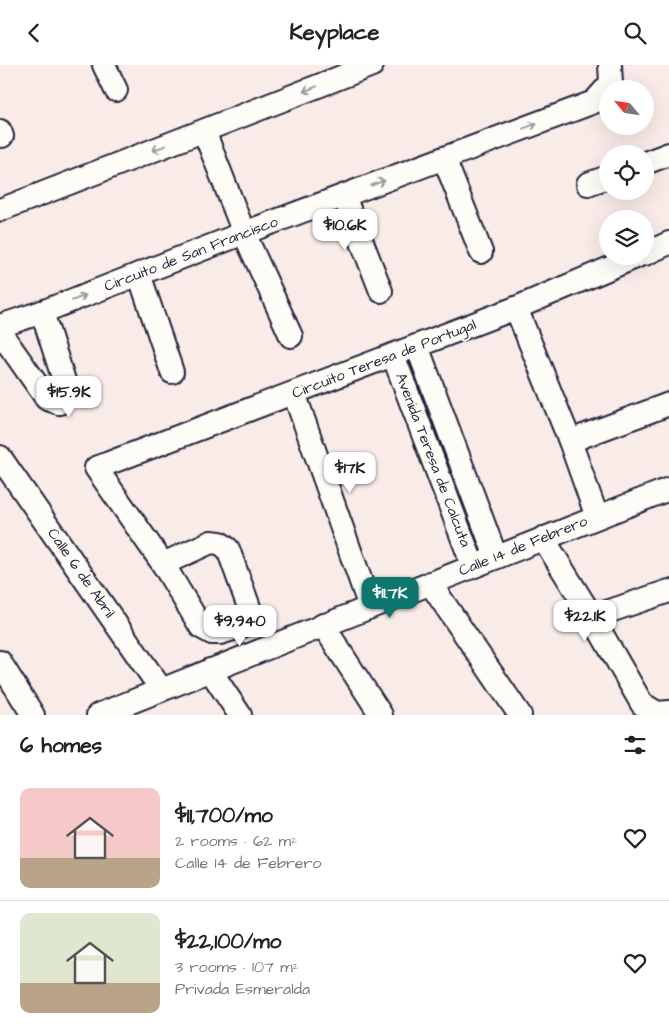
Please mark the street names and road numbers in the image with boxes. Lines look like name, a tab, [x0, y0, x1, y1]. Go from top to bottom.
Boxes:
street label: Circuito de San Francisco	[101, 211, 281, 297]
street label: Circuito Teresa de Portugal	[289, 314, 479, 405]
street label: Avenida Teresa de Calcuta	[390, 370, 476, 550]
street label: Calle 14 de Febrero	[456, 510, 591, 581]
street label: Calle 6 de Abril	[42, 524, 120, 622]

